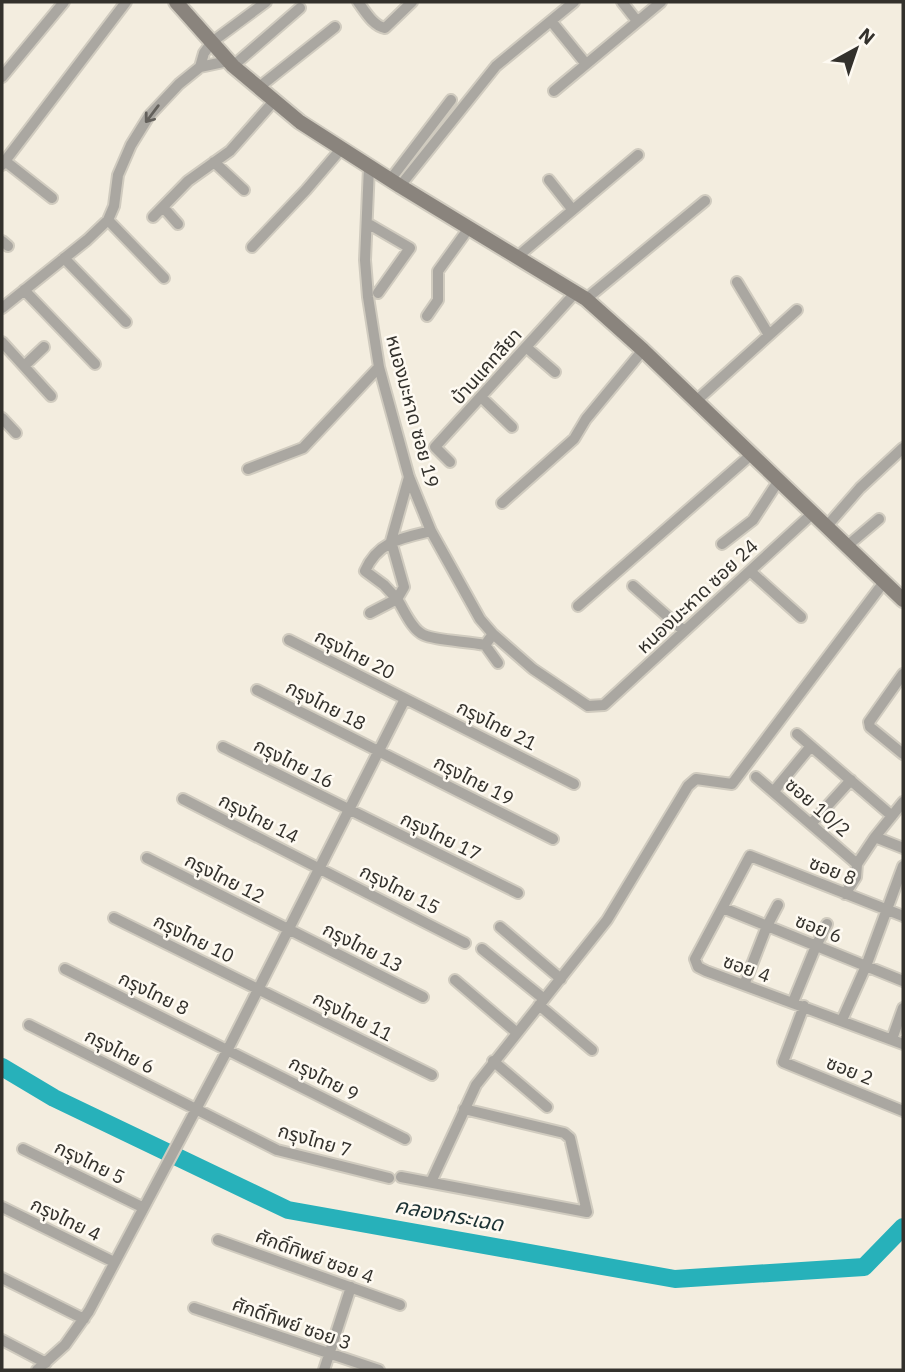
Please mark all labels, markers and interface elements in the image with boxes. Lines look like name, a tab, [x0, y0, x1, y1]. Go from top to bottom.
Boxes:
north arrow	[821, 14, 891, 84]
text: N	[854, 22, 880, 50]
one-way arrow	[144, 104, 159, 123]
street label: บ้านแคทลียา	[445, 323, 527, 409]
street label: หนองมะหาด ซอย 19	[381, 332, 445, 490]
street label: หนองมะหาด ซอย 24	[631, 534, 763, 658]
street label: กรุงไทย 20	[311, 624, 399, 684]
street label: กรุงไทย 18	[282, 675, 370, 735]
street label: กรุงไทย 21	[453, 695, 541, 755]
street label: กรุงไทย 16	[250, 733, 338, 793]
street label: กรุงไทย 19	[430, 750, 518, 810]
street label: ซอย 10/2	[780, 772, 856, 842]
street label: กรุงไทย 14	[215, 788, 303, 848]
street label: กรุงไทย 17	[397, 806, 485, 866]
street label: กรุงไทย 12	[181, 848, 269, 908]
street label: ซอย 8	[806, 850, 860, 890]
street label: กรุงไทย 15	[356, 859, 444, 919]
street label: กรุงไทย 10	[150, 908, 238, 968]
street label: ซอย 6	[792, 908, 846, 948]
street label: กรุงไทย 13	[319, 917, 407, 977]
street label: ซอย 4	[720, 948, 774, 988]
street label: กรุงไทย 8	[115, 966, 193, 1020]
street label: กรุงไทย 11	[309, 986, 397, 1046]
street label: กรุงไทย 6	[81, 1023, 159, 1079]
street label: กรุงไทย 9	[285, 1050, 363, 1106]
street label: ซอย 2	[823, 1050, 877, 1090]
street label: กรุงไทย 7	[275, 1118, 355, 1162]
street label: กรุงไทย 5	[51, 1135, 129, 1189]
water label: คลองกระเฉด	[393, 1191, 507, 1238]
street label: กรุงไทย 4	[27, 1192, 105, 1246]
street label: ศักดิ์ทิพย์ ซอย 4	[253, 1223, 377, 1289]
street label: ศักดิ์ทิพย์ ซอย 3	[229, 1291, 355, 1355]

